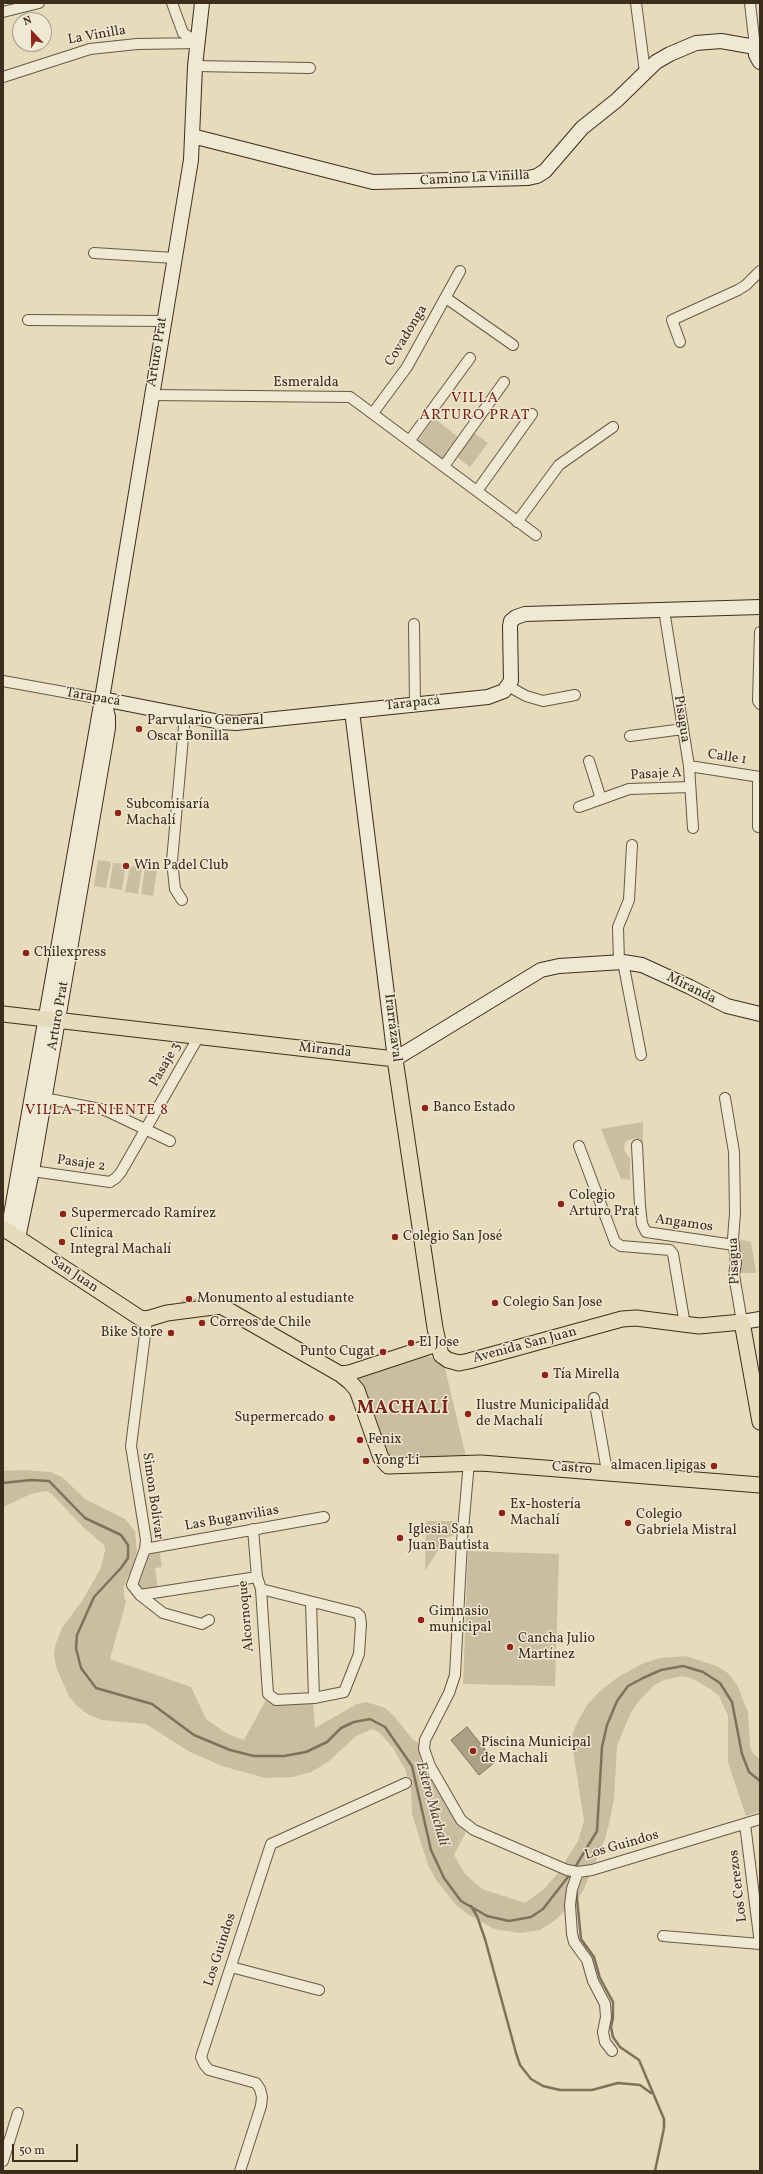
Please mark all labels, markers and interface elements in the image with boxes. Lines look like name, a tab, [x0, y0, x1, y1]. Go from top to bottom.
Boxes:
north arrow	[12, 12, 52, 52]
text: N	[21, 13, 34, 30]
street label: La Vinilla	[67, 23, 127, 49]
street label: Camino La Vinilla	[420, 168, 530, 190]
street label: Covadonga	[382, 302, 432, 370]
street label: Arturo Prat	[144, 316, 172, 388]
street label: Esmeralda	[273, 375, 339, 391]
district label: VILLA ARTURO PRAT	[419, 390, 531, 425]
street label: Tarapacá	[64, 685, 122, 711]
street label: Tarapacá	[385, 693, 441, 715]
street label: Pisagua	[669, 694, 693, 744]
place label: Parvulario General Oscar Bonilla	[147, 713, 264, 746]
marker: Parvulario General Oscar Bonilla	[134, 724, 144, 734]
street label: Calle 1	[706, 747, 748, 769]
street label: Pasaje A	[630, 765, 682, 785]
place label: Subcomisaría Machalí	[126, 797, 210, 830]
marker: Subcomisaría Machalí	[113, 808, 123, 818]
place label: Win Padel Club	[134, 858, 228, 874]
marker: Win Padel Club	[121, 861, 131, 871]
place label: Chilexpress	[34, 945, 106, 961]
marker: Chilexpress	[21, 948, 31, 958]
street label: Miranda	[663, 970, 719, 1008]
street label: Arturo Prat	[45, 980, 73, 1052]
street label: Irarrázaval	[379, 993, 405, 1063]
street label: Pasaje 3	[147, 1040, 185, 1090]
street label: Miranda	[298, 1040, 352, 1062]
place label: Banco Estado	[433, 1100, 515, 1116]
district label: VILLA TENIENTE 8	[25, 1102, 169, 1120]
marker: Banco Estado	[420, 1103, 430, 1113]
street label: Pasaje 2	[56, 1152, 106, 1176]
place label: Colegio Arturo Prat	[569, 1188, 639, 1220]
marker: Colegio Arturo Prat	[556, 1199, 566, 1209]
place label: Supermercado Ramírez	[71, 1206, 216, 1222]
marker: Supermercado Ramírez	[58, 1209, 68, 1219]
street label: Angamos	[654, 1212, 714, 1236]
place label: Clínica Integral Machalí	[70, 1226, 171, 1258]
place label: Colegio San José	[403, 1229, 502, 1245]
marker: Colegio San José	[390, 1232, 400, 1242]
marker: Clínica Integral Machalí	[57, 1237, 67, 1247]
street label: Pisagua	[726, 1237, 744, 1285]
street label: San Juan	[47, 1253, 101, 1297]
place label: Monumento al estudiante	[197, 1291, 354, 1307]
marker: Monumento al estudiante	[184, 1294, 194, 1304]
place label: Colegio San Jose	[503, 1295, 602, 1311]
marker: Colegio San Jose	[490, 1298, 500, 1308]
place label: Correos de Chile	[210, 1315, 311, 1331]
marker: Correos de Chile	[197, 1318, 207, 1328]
street label: Avenida San Juan	[471, 1324, 579, 1368]
place label: Bike Store	[101, 1325, 163, 1341]
marker: Bike Store	[166, 1328, 176, 1338]
place label: El Jose	[419, 1335, 459, 1351]
marker: El Jose	[406, 1338, 416, 1348]
place label: Punto Cugat	[300, 1344, 375, 1360]
marker: Punto Cugat	[378, 1347, 388, 1357]
place label: Tía Mirella	[553, 1367, 620, 1383]
marker: Tía Mirella	[540, 1370, 550, 1380]
place label: Ilustre Municipalidad de Machalí	[476, 1398, 609, 1430]
district label: MACHALÍ	[357, 1399, 449, 1421]
marker: Ilustre Municipalidad de Machalí	[463, 1409, 473, 1419]
place label: Supermercado	[234, 1410, 324, 1426]
marker: Supermercado	[327, 1413, 337, 1423]
place label: Fenix	[368, 1432, 402, 1448]
marker: Fenix	[355, 1435, 365, 1445]
street label: Simon Bolívar	[138, 1451, 166, 1541]
place label: Yong Li	[374, 1453, 419, 1469]
marker: Yong Li	[361, 1456, 371, 1466]
place label: almacen lipigas	[611, 1458, 706, 1474]
street label: Castro	[551, 1459, 593, 1479]
marker: almacen lipigas	[709, 1461, 719, 1471]
place label: Ex-hostería Machalí	[510, 1497, 581, 1530]
street label: Las Buganvilias	[184, 1502, 280, 1536]
place label: Colegio Gabriela Mistral	[636, 1507, 737, 1540]
marker: Ex-hostería Machalí	[497, 1508, 507, 1518]
marker: Colegio Gabriela Mistral	[623, 1518, 633, 1528]
place label: Iglesia San Juan Bautista	[408, 1522, 489, 1554]
marker: Iglesia San Juan Bautista	[395, 1533, 405, 1543]
street label: Alcornoque	[236, 1580, 258, 1652]
place label: Gimnasio municipal	[429, 1604, 492, 1636]
marker: Gimnasio municipal	[416, 1615, 426, 1625]
place label: Cancha Julio Martínez	[518, 1631, 595, 1664]
marker: Cancha Julio Martínez	[505, 1642, 515, 1652]
place label: Piscina Municipal de Machali	[481, 1735, 591, 1768]
marker: Piscina Municipal de Machali	[468, 1746, 478, 1756]
water label: Estero Machalí	[410, 1760, 452, 1848]
street label: Los Guindos	[583, 1827, 661, 1865]
street label: Los Cerezos	[726, 1849, 752, 1923]
street label: Los Guindos	[201, 1911, 241, 1989]
scale bar	[14, 2136, 80, 2162]
text: 50 m	[19, 2143, 45, 2159]

